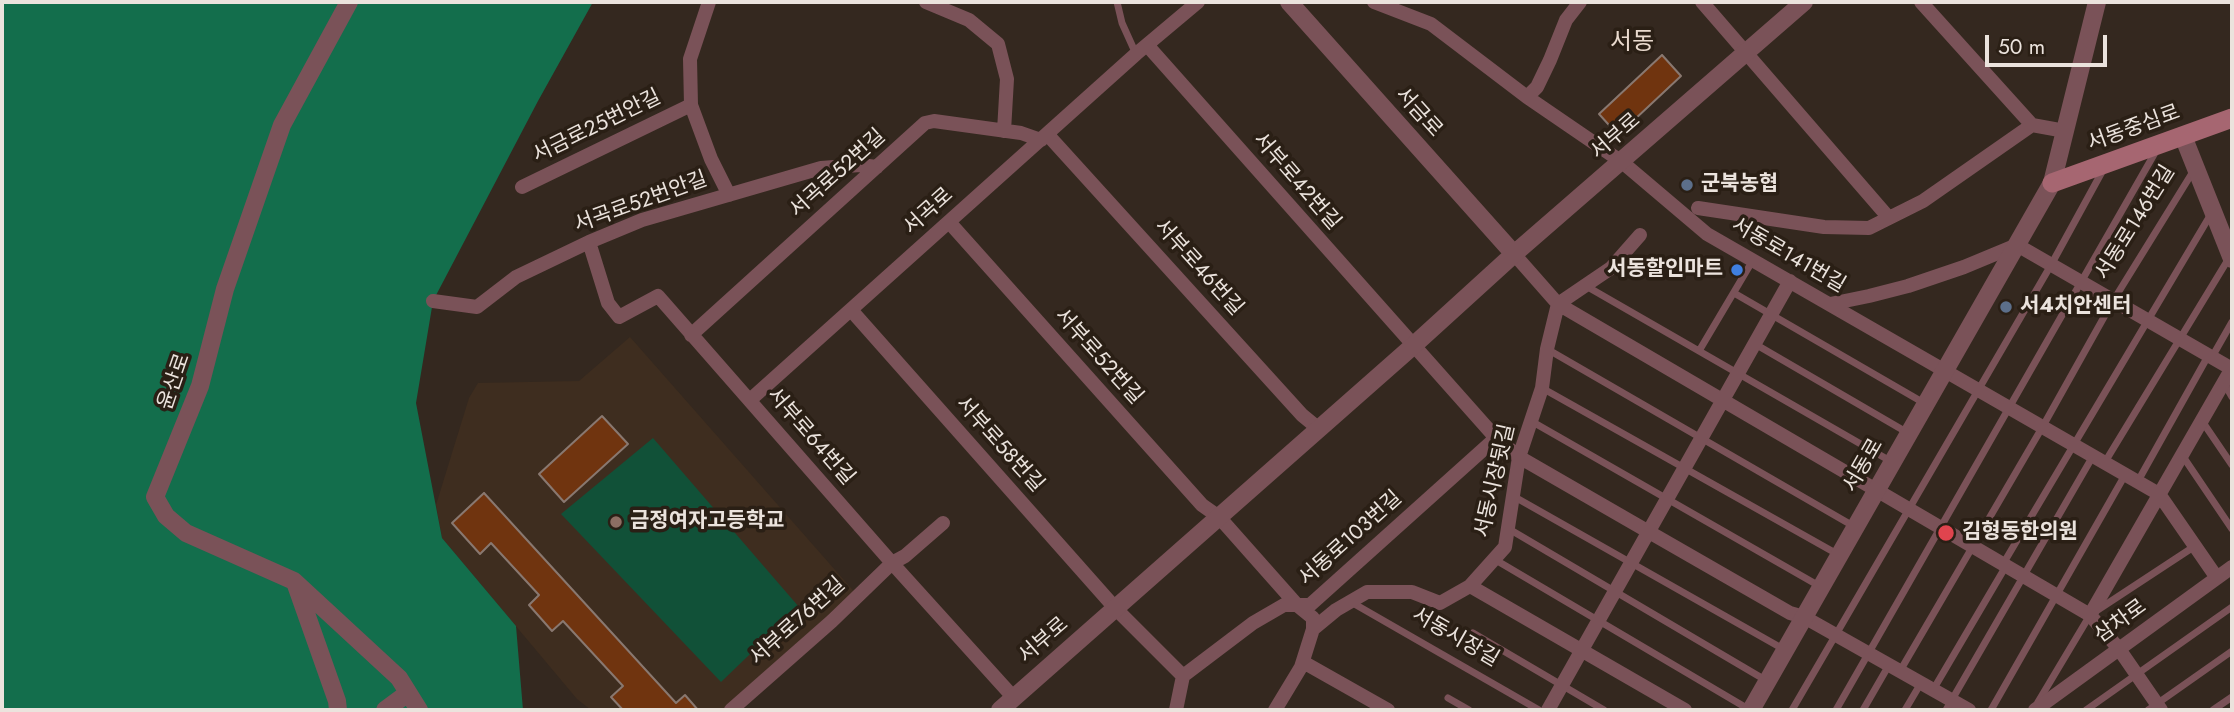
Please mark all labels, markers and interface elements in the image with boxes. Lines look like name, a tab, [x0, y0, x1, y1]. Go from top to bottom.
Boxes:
scale bar	[1989, 21, 2112, 65]
district label: 서동	[1610, 29, 1654, 57]
text: 50 m	[1998, 32, 2045, 62]
street label: 서금로	[1389, 83, 1447, 143]
street label: 서금로25번안길	[529, 85, 665, 169]
street label: 서동중심로	[2084, 101, 2184, 157]
street label: 서부로	[1586, 108, 1646, 166]
street label: 서곡로52번길	[785, 124, 891, 224]
street label: 서부로42번길	[1247, 128, 1345, 236]
street label: 서동로146번길	[2091, 161, 2181, 285]
street label: 서곡로52번안길	[571, 167, 711, 239]
place label: 군북농협	[1701, 172, 1778, 198]
marker: 군북농협	[1679, 177, 1695, 193]
street label: 서곡로	[899, 183, 959, 241]
street label: 서동로141번길	[1726, 213, 1850, 299]
street label: 서부로46번길	[1148, 215, 1248, 321]
place label: 서동할인마트	[1607, 257, 1723, 283]
marker: 서동할인마트	[1729, 262, 1745, 278]
place label: 서4치안센터	[2020, 294, 2131, 320]
marker: 서4치안센터	[1998, 299, 2014, 315]
street label: 서부로52번길	[1048, 304, 1148, 410]
street label: 윤산로	[154, 350, 196, 414]
street label: 서부로64번길	[761, 383, 859, 491]
street label: 서부로58번길	[950, 392, 1048, 498]
street label: 서동시장뒷길	[1471, 422, 1521, 540]
street label: 서동로	[1839, 435, 1889, 497]
street label: 서동로103번길	[1294, 486, 1408, 592]
place label: 금정여자고등학교	[630, 509, 785, 535]
marker: 금정여자고등학교	[608, 514, 624, 530]
place label: 김형동한의원	[1962, 520, 2078, 546]
marker: 김형동한의원	[1936, 523, 1956, 543]
street label: 서부로76번길	[745, 573, 851, 671]
street label: 삼차로	[2090, 595, 2152, 649]
street label: 서동시장길	[1407, 603, 1503, 673]
street label: 서부로	[1014, 612, 1074, 670]

